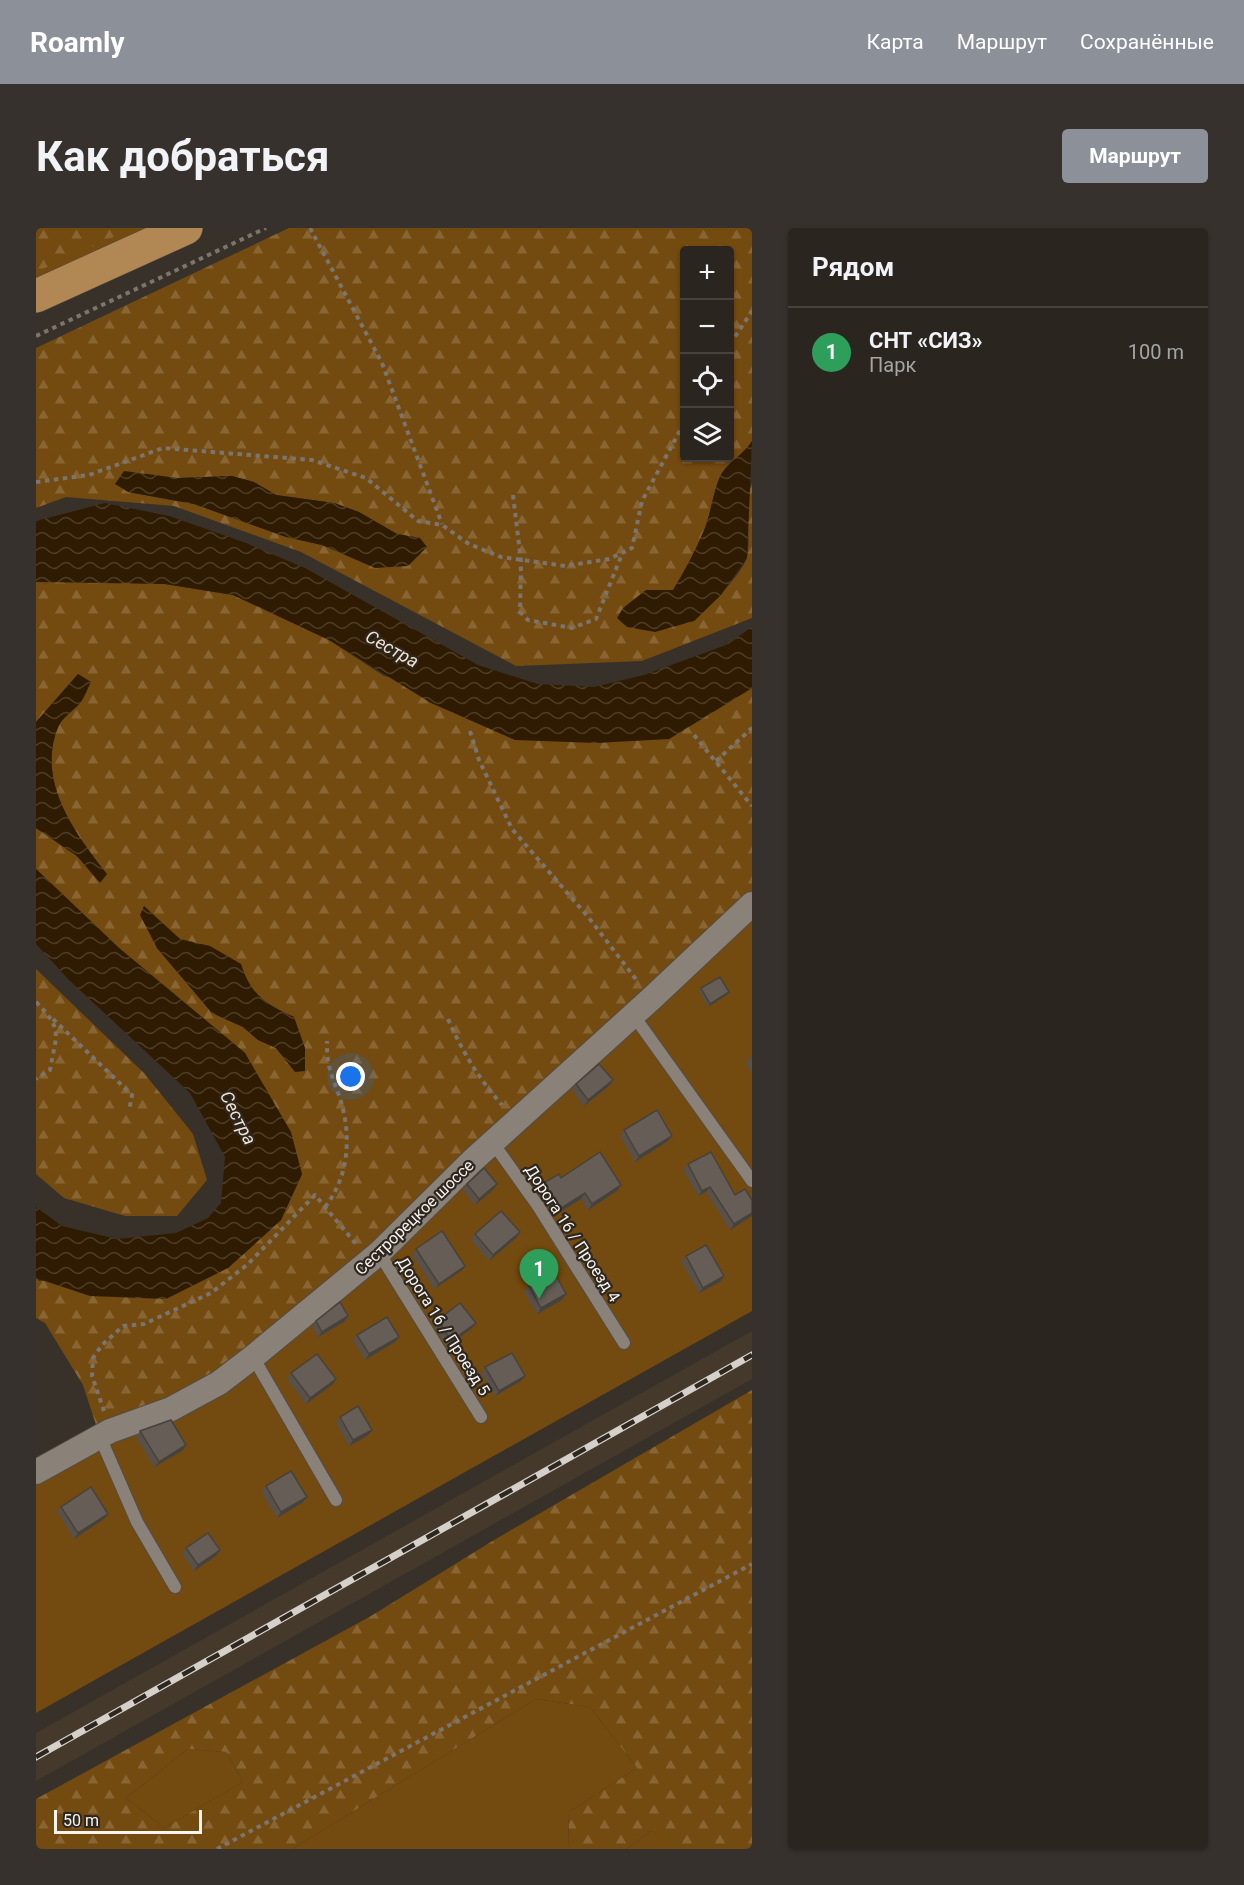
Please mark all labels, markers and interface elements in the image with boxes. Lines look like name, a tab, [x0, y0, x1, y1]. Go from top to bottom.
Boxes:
text: Roamly	[30, 26, 125, 59]
text: Карта	[867, 30, 924, 54]
text: Маршрут	[957, 30, 1047, 54]
text: Сохранённые	[1080, 30, 1214, 54]
button: Маршрут	[1062, 129, 1208, 183]
text: Как добраться	[36, 132, 330, 181]
map controls	[680, 246, 734, 462]
button: +	[680, 246, 734, 300]
text: Рядом	[812, 252, 894, 282]
button: −	[680, 300, 734, 354]
text: СНТ «СИЗ»	[869, 328, 983, 353]
text: 1	[826, 340, 837, 364]
text: 100 m	[1128, 340, 1184, 364]
text: Парк	[869, 353, 916, 377]
button: locate	[680, 354, 734, 408]
button: layers	[680, 408, 734, 462]
water label: Сестра	[362, 625, 422, 672]
your location	[336, 1062, 365, 1091]
water label: Сестра	[216, 1087, 261, 1148]
street label: Сестрорецкое шоссе	[351, 1156, 478, 1279]
street label: Дорога 16 / Проезд 4	[521, 1161, 625, 1305]
pin: 1	[520, 1250, 558, 1299]
street label: Дорога 16 / Проезд 5	[393, 1253, 494, 1399]
scale bar	[54, 1807, 202, 1834]
text: 50 m	[63, 1811, 99, 1830]

